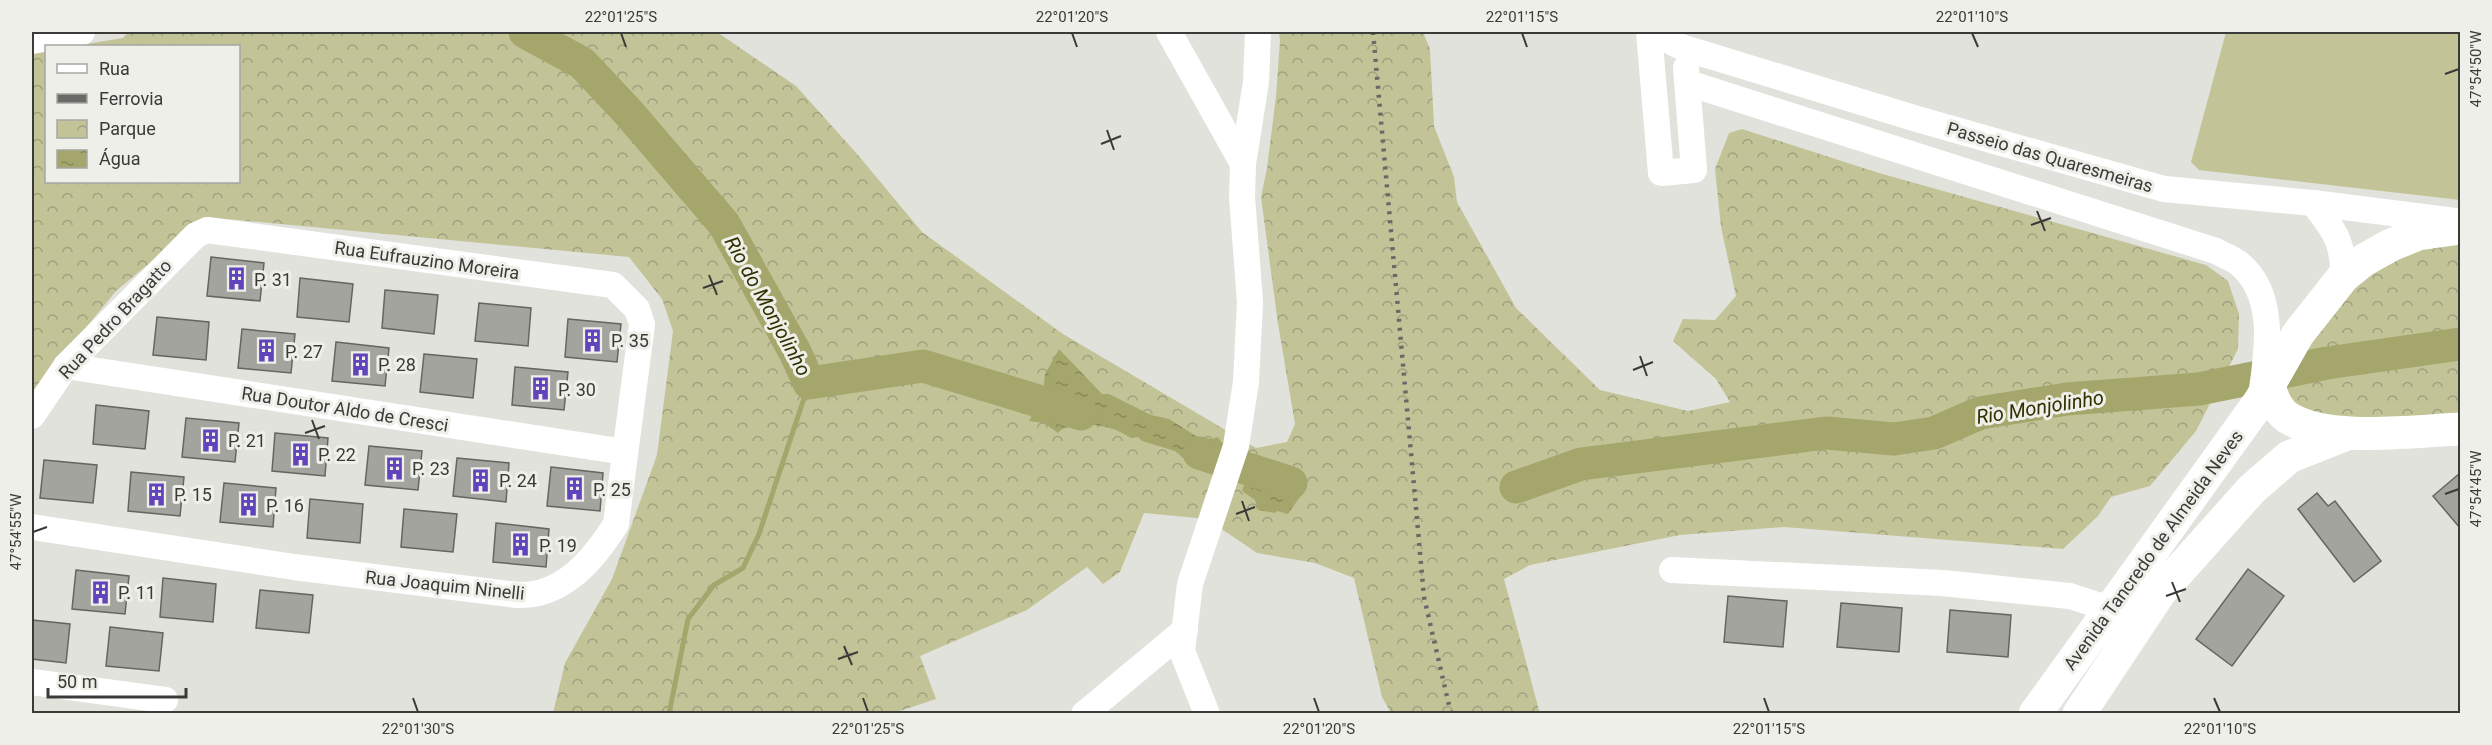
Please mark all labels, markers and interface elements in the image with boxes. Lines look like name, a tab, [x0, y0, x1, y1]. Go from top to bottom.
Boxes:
text: 22°01'25"S	[585, 8, 657, 26]
text: 22°01'20"S	[1036, 8, 1108, 26]
text: 22°01'15"S	[1486, 8, 1558, 26]
text: 22°01'10"S	[1936, 8, 2008, 26]
text: 47°54'50"W	[2467, 31, 2485, 107]
legend	[45, 45, 240, 183]
text: Rua	[99, 58, 130, 79]
text: Ferrovia	[99, 88, 163, 109]
street label: Passeio das Quaresmeiras	[1945, 117, 2155, 197]
text: Parque	[99, 118, 156, 139]
text: Água	[99, 148, 141, 169]
water label: Rio do Monjolinho	[720, 232, 816, 380]
street label: Rua Eufrauzino Moreira	[333, 237, 521, 283]
street label: Rua Pedro Bragatto	[54, 255, 176, 383]
building icon: P. 31	[223, 266, 249, 292]
place label: P. 31	[254, 269, 292, 290]
building icon: P. 35	[580, 327, 606, 353]
place label: P. 35	[611, 330, 649, 351]
building icon: P. 27	[254, 338, 280, 364]
place label: P. 27	[285, 341, 323, 362]
building icon: P. 28	[347, 351, 373, 377]
place label: P. 28	[378, 354, 416, 375]
building icon: P. 30	[527, 376, 553, 402]
place label: P. 30	[558, 379, 596, 400]
street label: Rua Doutor Aldo de Cresci	[240, 382, 450, 436]
water label: Rio Monjolinho	[1974, 385, 2106, 429]
street label: Avenida Tancredo de Almeida Neves	[2059, 426, 2247, 674]
building icon: P. 21	[197, 427, 223, 453]
place label: P. 21	[228, 430, 266, 451]
building icon: P. 22	[287, 441, 313, 467]
place label: P. 22	[318, 444, 356, 465]
text: 47°54'45"W	[2467, 451, 2485, 527]
building icon: P. 23	[381, 455, 407, 481]
place label: P. 23	[412, 458, 450, 479]
building icon: P. 24	[468, 467, 494, 493]
place label: P. 24	[499, 470, 537, 491]
building icon: P. 25	[562, 476, 588, 502]
place label: P. 25	[593, 479, 631, 500]
building icon: P. 15	[143, 481, 169, 507]
place label: P. 15	[174, 484, 212, 505]
building icon: P. 16	[235, 492, 261, 518]
text: 47°54'55"W	[7, 494, 25, 570]
place label: P. 16	[266, 495, 304, 516]
building icon: P. 19	[508, 532, 534, 558]
place label: P. 19	[539, 535, 577, 556]
street label: Rua Joaquim Ninelli	[364, 566, 526, 604]
building icon: P. 11	[87, 579, 113, 605]
place label: P. 11	[118, 582, 156, 603]
scale bar	[48, 661, 186, 699]
text: 50 m	[57, 671, 97, 692]
text: 22°01'30"S	[382, 720, 454, 738]
text: 22°01'25"S	[832, 720, 904, 738]
text: 22°01'20"S	[1283, 720, 1355, 738]
text: 22°01'15"S	[1733, 720, 1805, 738]
text: 22°01'10"S	[2184, 720, 2256, 738]

